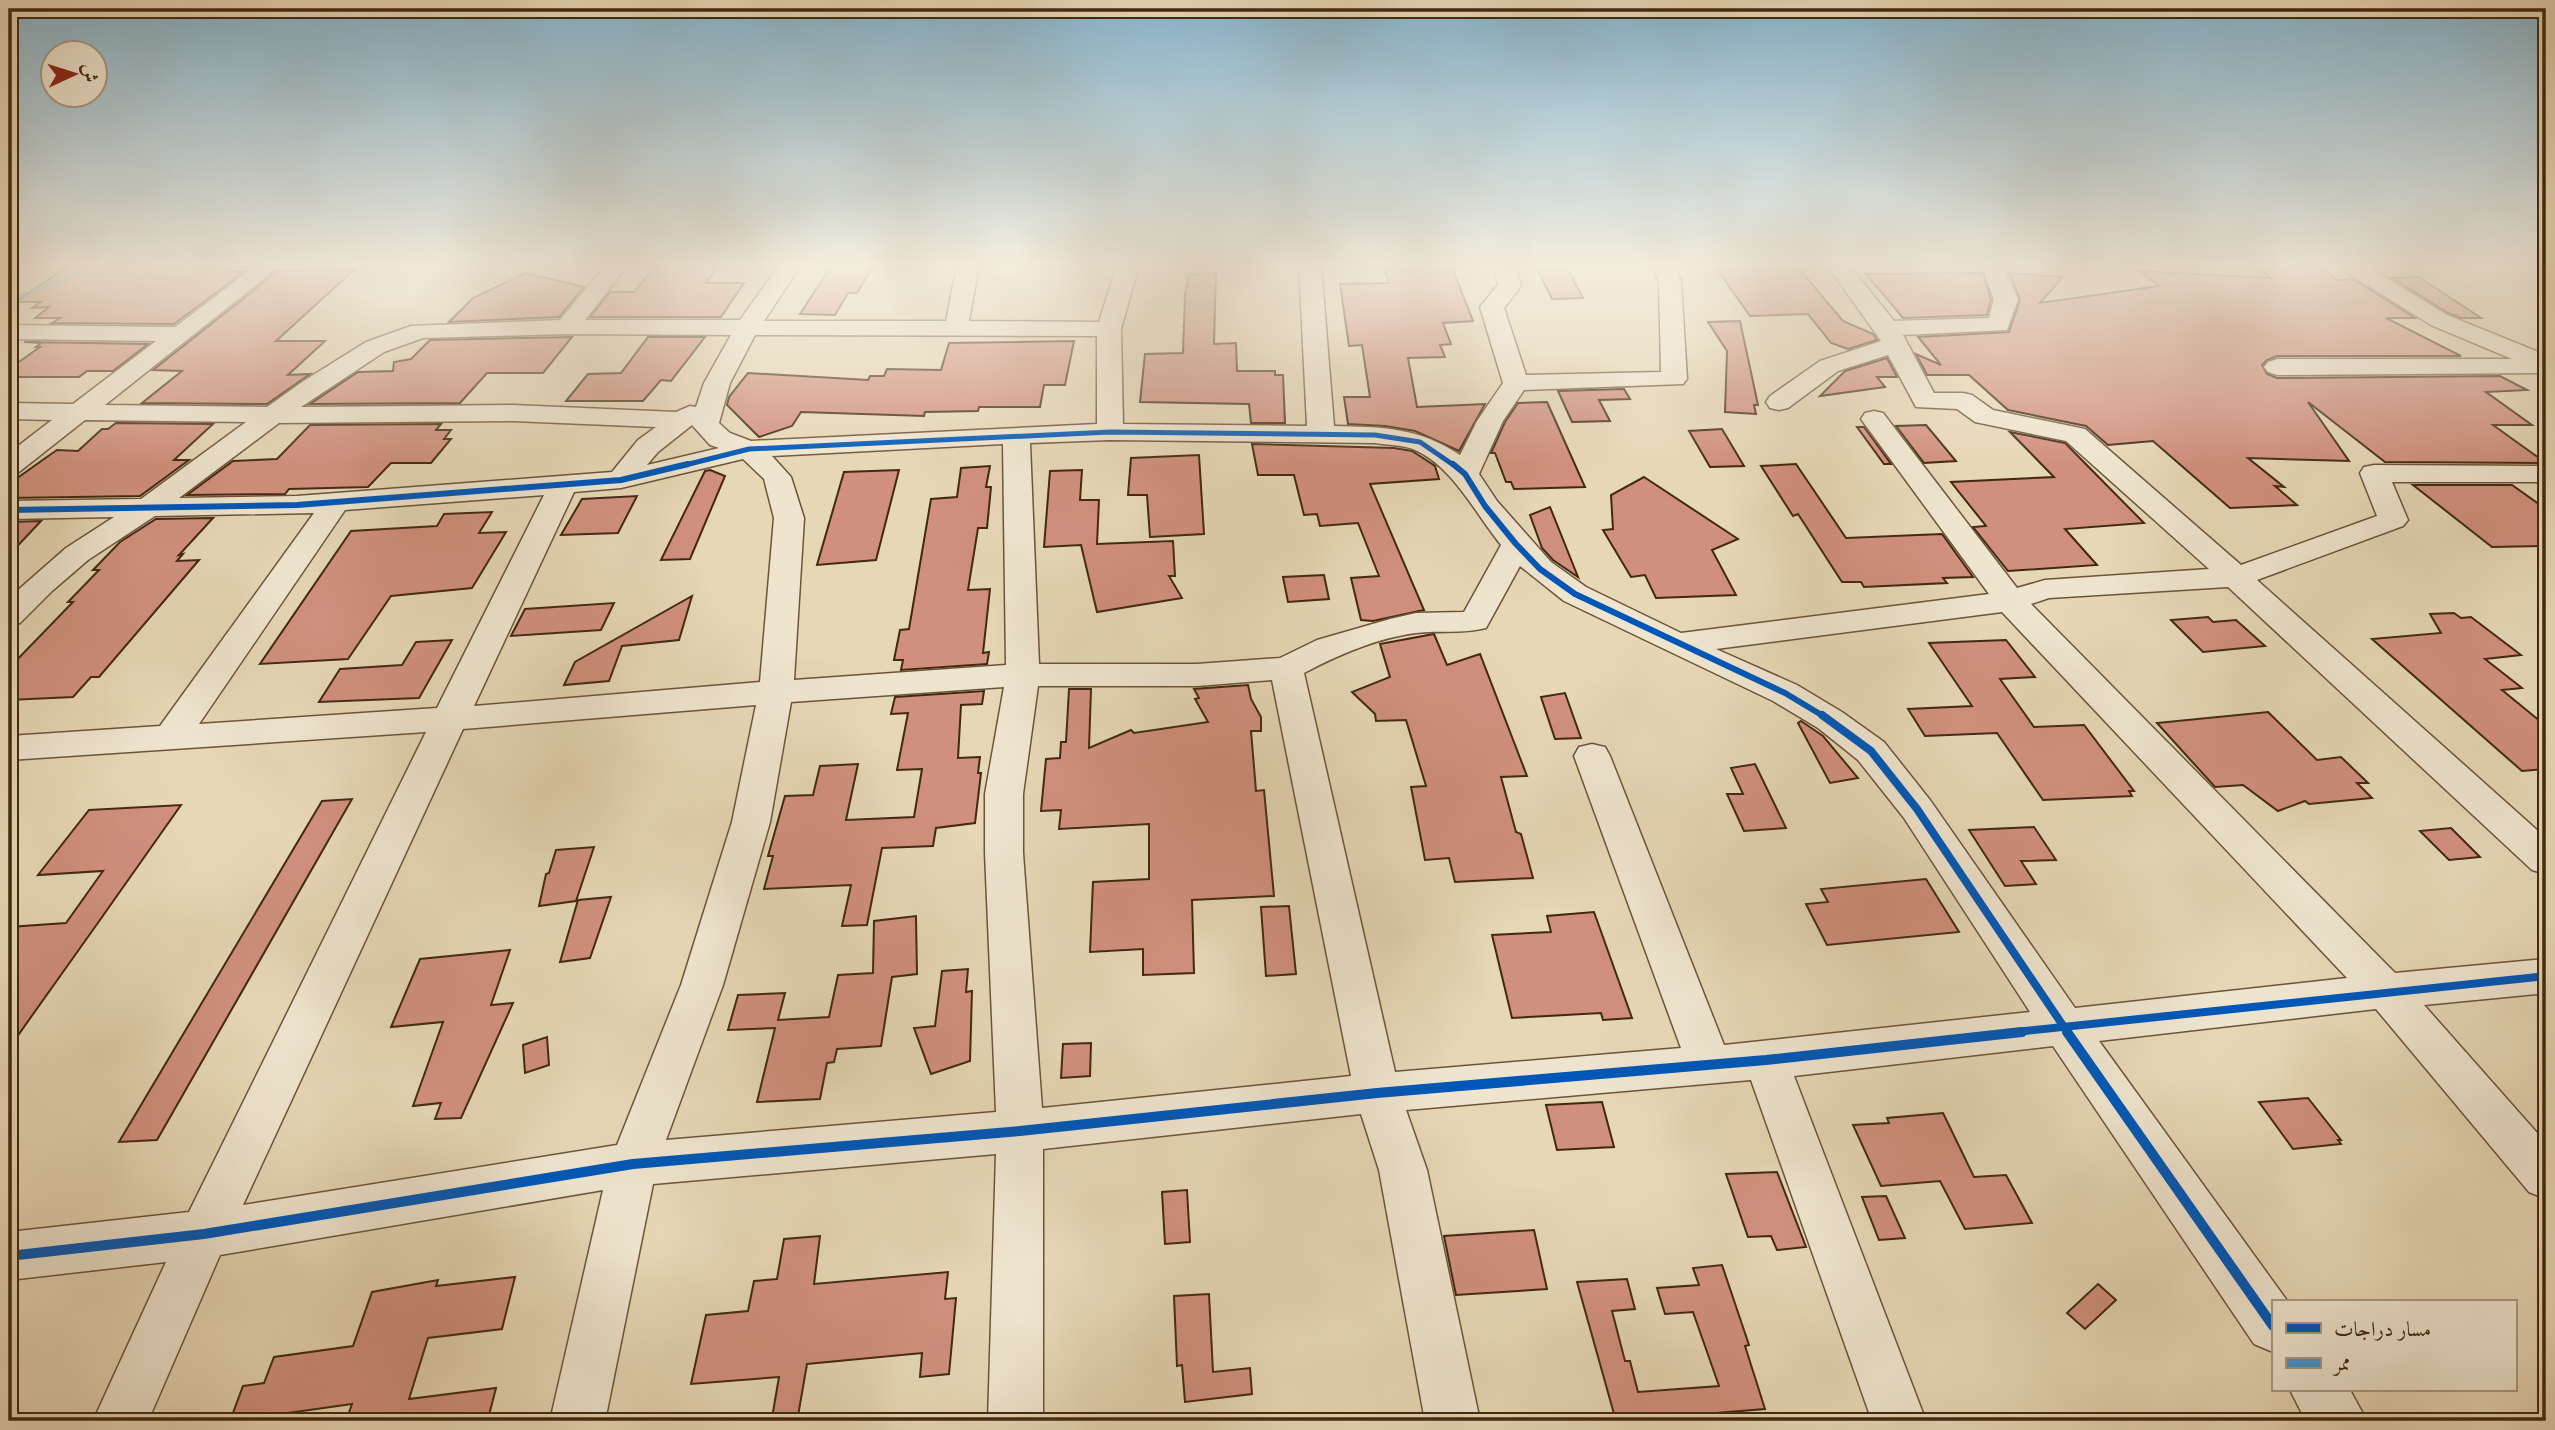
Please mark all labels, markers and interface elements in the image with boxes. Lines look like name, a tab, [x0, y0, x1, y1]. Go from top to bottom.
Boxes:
north arrow	[38, 38, 108, 108]
text: ش	[76, 63, 102, 83]
legend	[2272, 1300, 2516, 1392]
text: مسار دراجات	[2334, 1317, 2431, 1344]
text: ممر	[2332, 1351, 2351, 1378]

